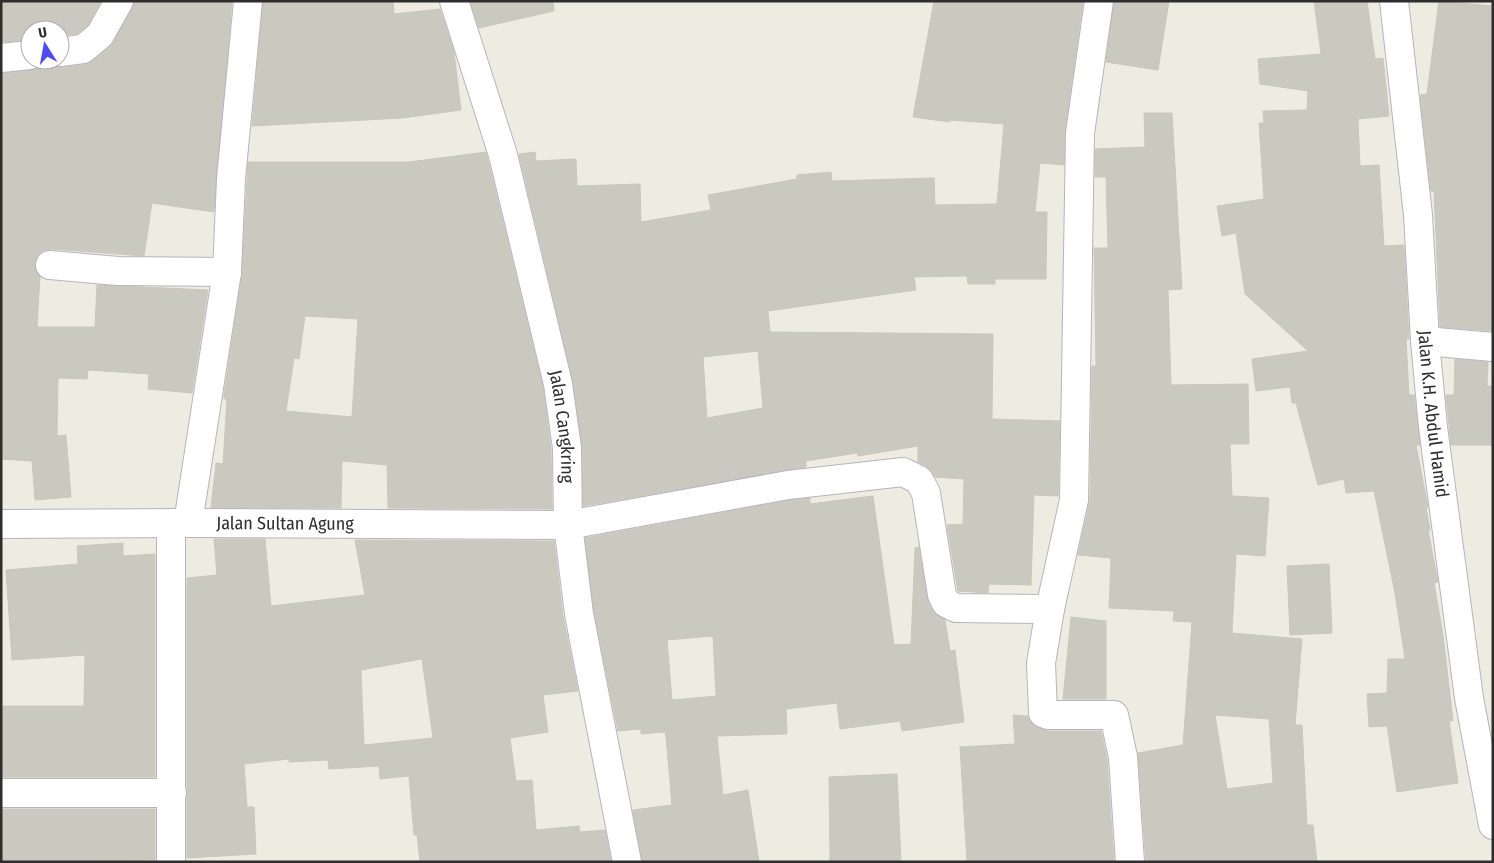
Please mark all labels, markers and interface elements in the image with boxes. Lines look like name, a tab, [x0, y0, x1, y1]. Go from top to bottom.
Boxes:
north arrow	[20, 20, 70, 70]
text: U	[37, 24, 48, 42]
street label: Jalan K.H. Abdul Hamid	[1413, 330, 1453, 499]
street label: Jalan Cangkring	[544, 368, 578, 484]
street label: Jalan Sultan Agung	[216, 512, 354, 535]

